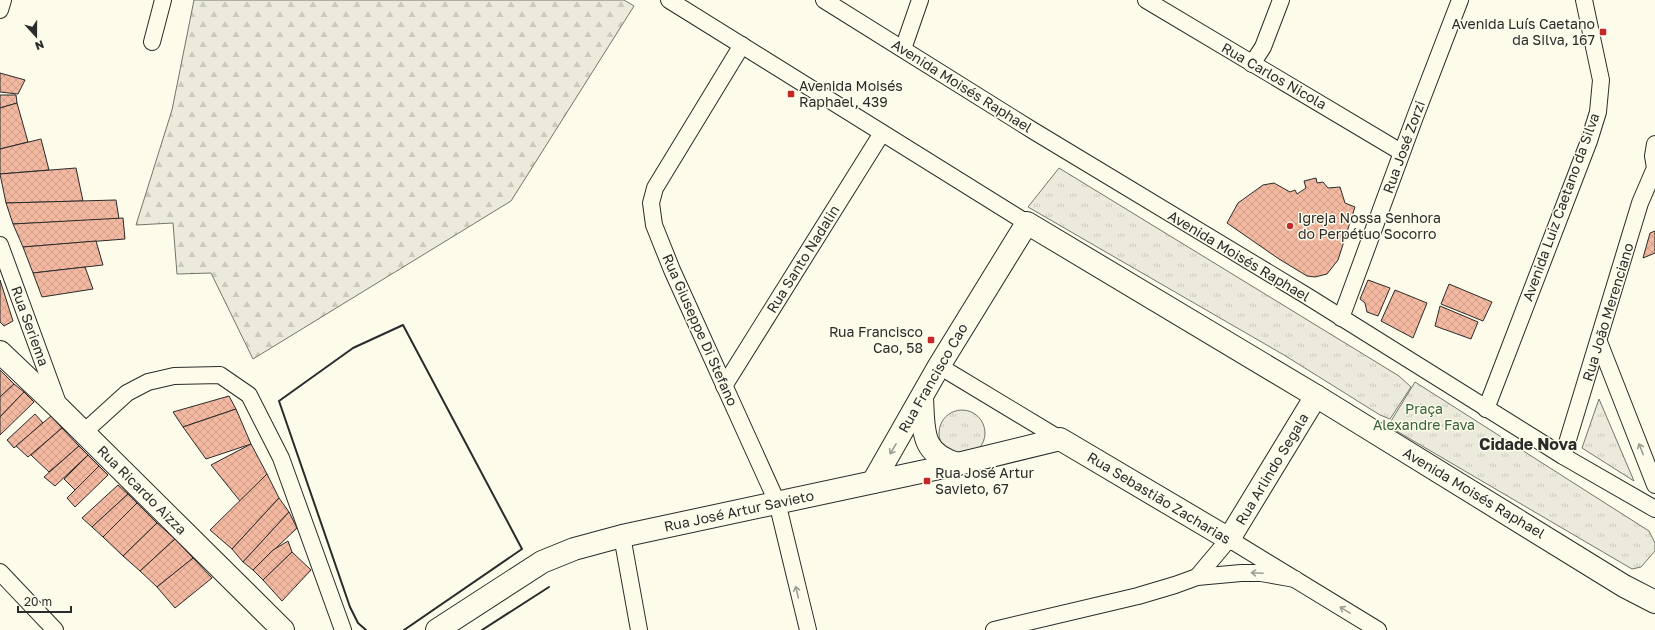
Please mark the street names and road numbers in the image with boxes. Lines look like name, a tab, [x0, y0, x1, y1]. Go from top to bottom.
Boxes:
street label: Avenida Moisés Raphael	[889, 35, 1036, 136]
street label: Rua Carlos Nicola	[1219, 39, 1330, 113]
street label: Rua José Zorzi	[1379, 98, 1428, 195]
street label: Avenida Luiz Caetano da Silva	[1519, 110, 1603, 303]
street label: Rua Santo Nadalin	[763, 202, 843, 316]
street label: Avenida Moisés Raphael	[1165, 206, 1313, 305]
street label: Rua João Merenciano	[1578, 241, 1637, 383]
street label: Rua Giuseppe Di Stefano	[659, 251, 742, 408]
street label: Rua Seriema	[8, 284, 53, 368]
street label: Rua Francisco Cao	[894, 320, 971, 435]
street label: Rua Arlindo Segala	[1232, 410, 1312, 528]
street label: Rua Ricardo Aizza	[94, 441, 191, 538]
street label: Avenida Moisés Raphael	[1400, 443, 1548, 542]
street label: Rua Sebastião Zacharias	[1084, 448, 1234, 547]
street label: Rua José Artur Savieto	[662, 486, 815, 535]

